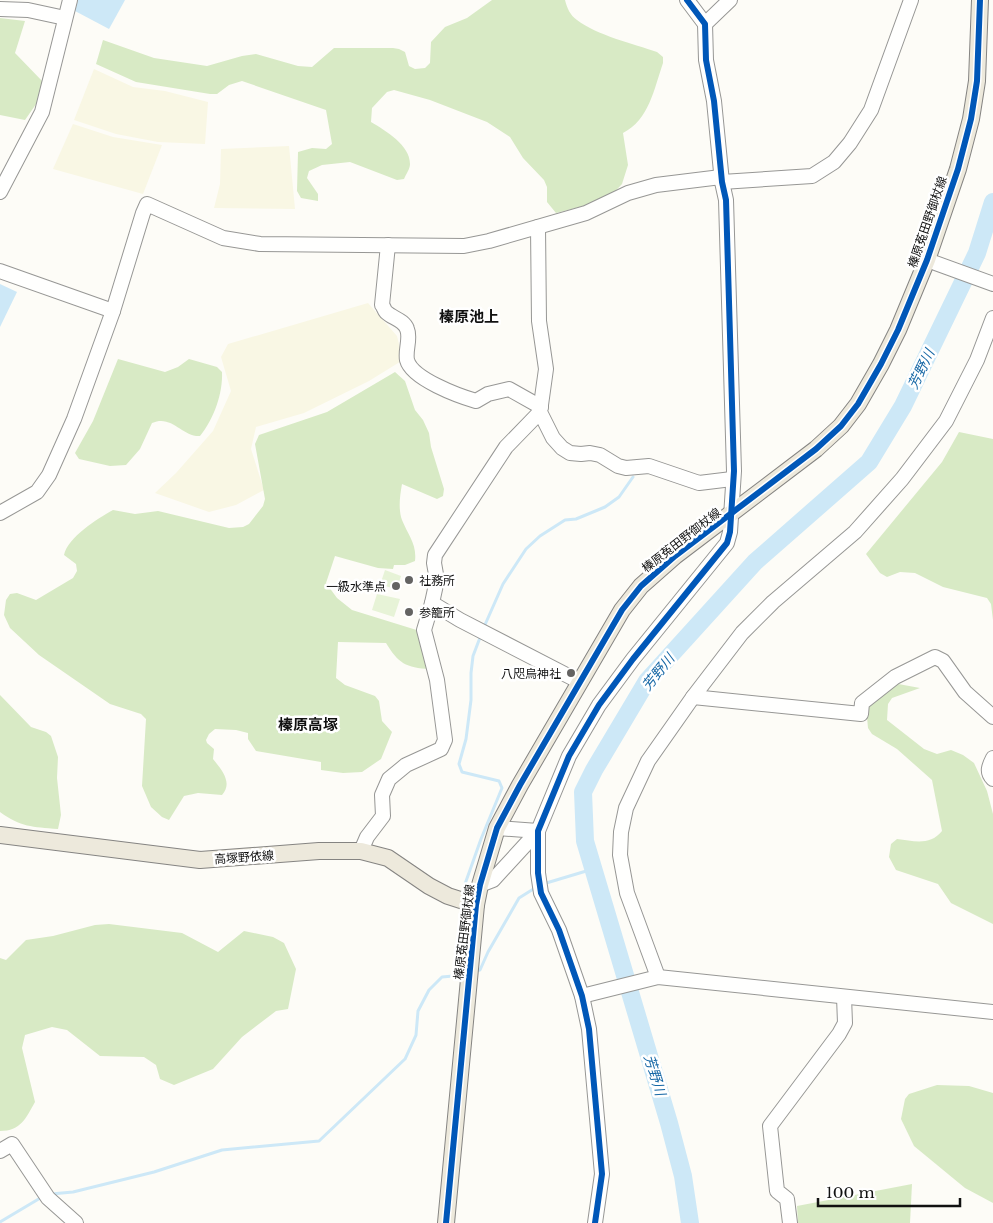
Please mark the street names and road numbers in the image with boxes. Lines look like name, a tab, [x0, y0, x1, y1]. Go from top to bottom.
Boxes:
street label: 榛原菟田野御杖線	[904, 174, 950, 270]
street label: 榛原菟田野御杖線	[639, 505, 723, 575]
street label: 高塚野依線	[214, 847, 274, 867]
street label: 榛原菟田野御杖線	[451, 883, 477, 981]

